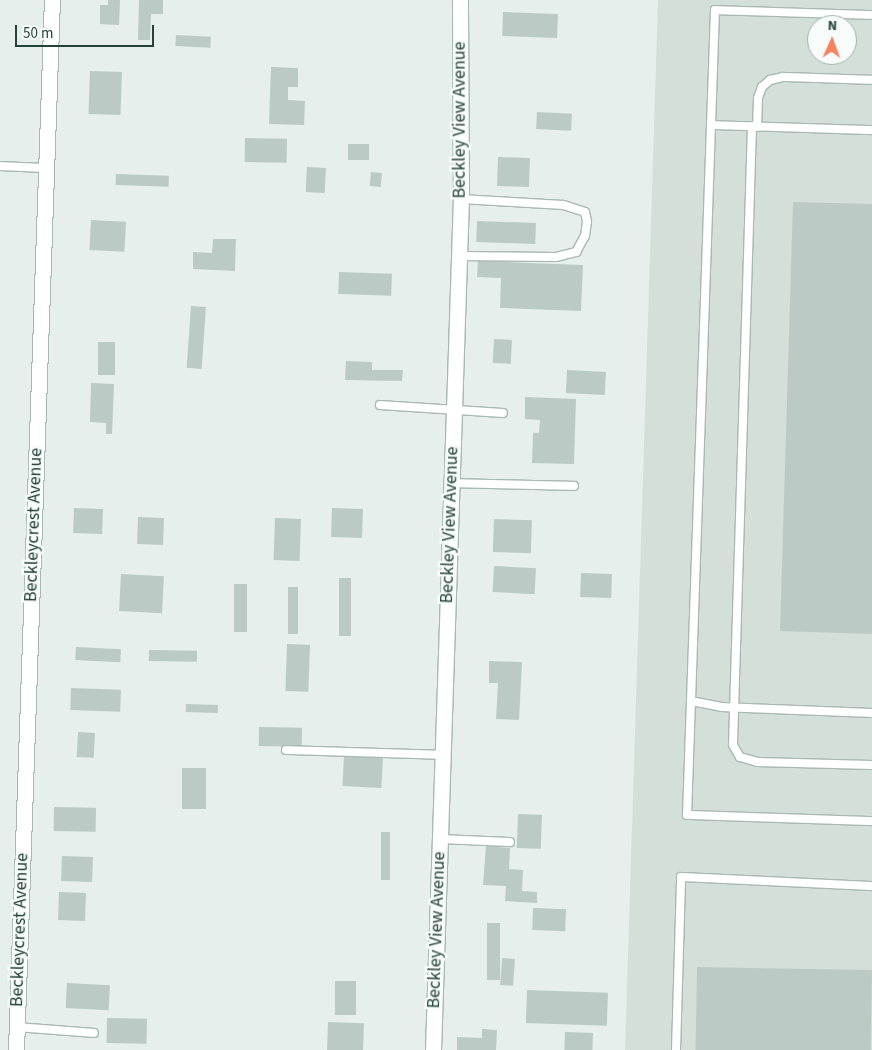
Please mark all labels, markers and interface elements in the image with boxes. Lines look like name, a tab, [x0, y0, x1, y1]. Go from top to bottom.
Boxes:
scale bar	[18, 15, 156, 47]
north arrow	[807, 15, 857, 65]
text: N	[827, 16, 837, 36]
text: 50 m	[23, 23, 53, 44]
street label: Beckley View Avenue	[449, 42, 471, 198]
street label: Beckley View Avenue	[436, 446, 464, 604]
street label: Beckleycrest Avenue	[21, 448, 47, 602]
street label: Beckley View Avenue	[423, 851, 451, 1009]
street label: Beckleycrest Avenue	[7, 853, 33, 1007]

